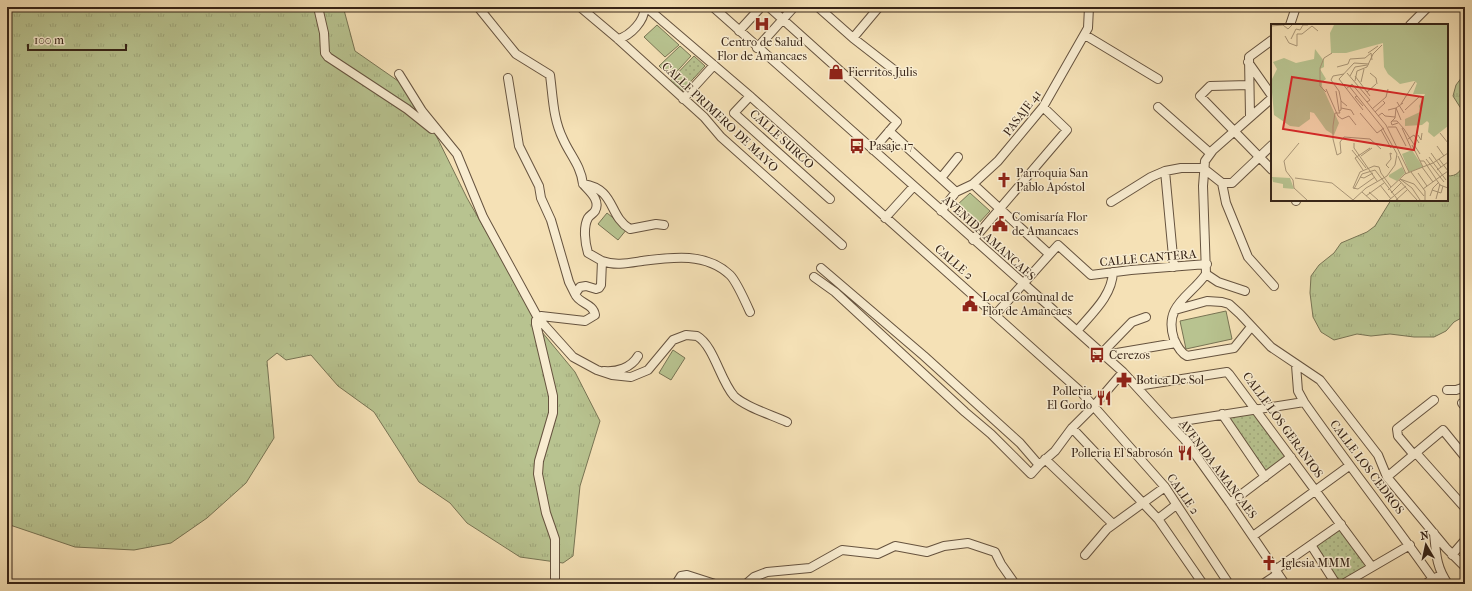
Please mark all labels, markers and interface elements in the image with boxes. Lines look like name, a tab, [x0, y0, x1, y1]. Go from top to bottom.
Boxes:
hospital icon: Centro de Salud Flor de Amancaes	[753, 15, 771, 33]
inset map	[1271, 24, 1448, 201]
scale bar	[28, 26, 126, 52]
text: 100 m	[34, 33, 64, 47]
place label: Centro de Salud Flor de Amancaes	[717, 35, 808, 63]
street label: CALLE PRIMERO DE MAYO	[659, 59, 781, 175]
shop icon: Fierritos Julis	[827, 63, 845, 81]
place label: Fierritos Julis	[848, 65, 918, 79]
street label: PASAJE 41	[1000, 87, 1044, 139]
street label: CALLE SURCO	[747, 106, 817, 172]
bus stop icon: Pasaje 17	[848, 137, 866, 155]
place label: Pasaje 17	[869, 139, 913, 153]
place label: Parroquia San Pablo Apóstol	[1016, 166, 1088, 194]
church icon: Parroquia San Pablo Apóstol	[995, 171, 1013, 189]
street label: AVENIDA AMANCAES	[939, 192, 1038, 283]
place label: Comisaría Flor de Amancaes	[1012, 210, 1088, 238]
public building icon: Comisaría Flor de Amancaes	[991, 215, 1009, 233]
street label: CALLE 2	[932, 242, 976, 282]
street label: CALLE CANTERA	[1099, 247, 1197, 269]
place label: Local Comunal de Flor de Amancaes	[982, 290, 1074, 318]
public building icon: Local Comunal de Flor de Amancaes	[961, 295, 979, 313]
bus stop icon: Cerezos	[1088, 346, 1106, 364]
place label: Cerezos	[1109, 348, 1150, 362]
street label: CALLE LOS GERANIOS	[1240, 369, 1326, 481]
pharmacy icon: Botica De Sol	[1115, 371, 1133, 389]
place label: Botica De Sol	[1136, 373, 1205, 387]
place label: Polleria El Gordo	[1047, 384, 1092, 412]
restaurant icon: Polleria El Gordo	[1095, 389, 1113, 407]
street label: AVENIDA AMANCAES	[1176, 416, 1260, 521]
street label: CALLE LOS CEDROS	[1327, 417, 1407, 517]
restaurant icon: Polleria El Sabrosón	[1176, 444, 1194, 462]
place label: Polleria El Sabrosón	[1071, 446, 1173, 460]
street label: CALLE 2	[1164, 471, 1202, 517]
north arrow	[1406, 525, 1446, 565]
text: N	[1419, 528, 1430, 543]
church icon: Iglesia MMM	[1260, 554, 1278, 572]
place label: Iglesia MMM	[1281, 556, 1350, 570]

